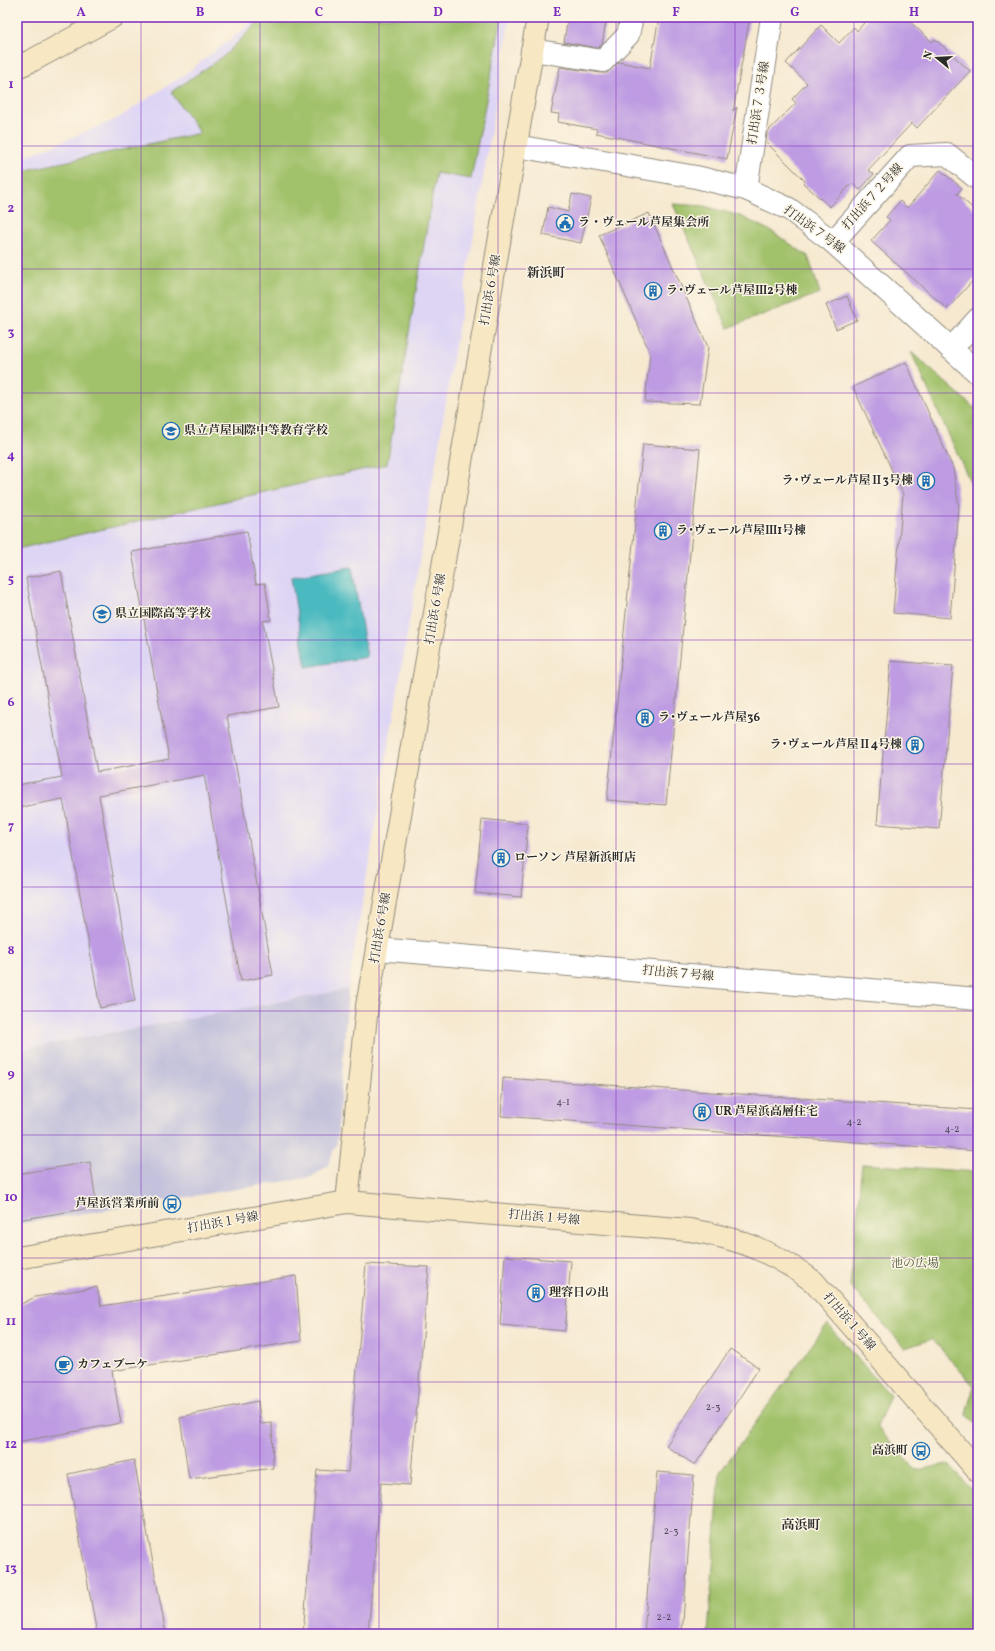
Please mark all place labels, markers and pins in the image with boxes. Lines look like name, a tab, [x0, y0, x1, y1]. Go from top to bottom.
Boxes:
public building icon: ラ・ヴェール芦屋集会所	[555, 213, 575, 233]
place label: ラ・ヴェール芦屋集会所	[578, 215, 709, 231]
building icon: ラ･ヴェール芦屋Ⅲ2号棟	[643, 281, 663, 301]
place label: ラ･ヴェール芦屋Ⅲ2号棟	[666, 283, 798, 299]
school or university icon: 県立芦屋国際中等教育学校	[161, 421, 181, 441]
place label: 県立芦屋国際中等教育学校	[184, 423, 328, 439]
building icon: ラ･ヴェール芦屋Ⅱ3号棟	[916, 471, 936, 491]
place label: ラ･ヴェール芦屋Ⅱ3号棟	[782, 473, 913, 489]
building icon: ラ･ヴェール芦屋Ⅲ1号棟	[653, 521, 673, 541]
place label: ラ･ヴェール芦屋Ⅲ1号棟	[676, 523, 806, 539]
school or university icon: 県立国際高等学校	[92, 604, 112, 624]
place label: 県立国際高等学校	[115, 606, 211, 622]
building icon: ラ･ヴェール芦屋36	[635, 708, 655, 728]
place label: ラ･ヴェール芦屋36	[658, 710, 760, 726]
building icon: ラ･ヴェール芦屋Ⅱ4号棟	[905, 735, 925, 755]
place label: ラ･ヴェール芦屋Ⅱ4号棟	[769, 737, 902, 753]
building icon: ローソン 芦屋新浜町店	[491, 848, 511, 868]
place label: ローソン 芦屋新浜町店	[514, 850, 636, 866]
building icon: UR 芦屋浜高層住宅	[692, 1102, 712, 1122]
place label: UR 芦屋浜高層住宅	[715, 1104, 818, 1120]
bus stop icon: 芦屋浜営業所前	[162, 1194, 182, 1214]
place label: 芦屋浜営業所前	[75, 1196, 159, 1212]
building icon: 理容日の出	[526, 1283, 546, 1303]
place label: 理容日の出	[549, 1285, 609, 1301]
cafe icon: カフェブーケ	[54, 1355, 74, 1375]
place label: カフェブーケ	[77, 1357, 148, 1373]
bus stop icon: 高浜町	[911, 1441, 931, 1461]
place label: 高浜町	[872, 1443, 908, 1459]

